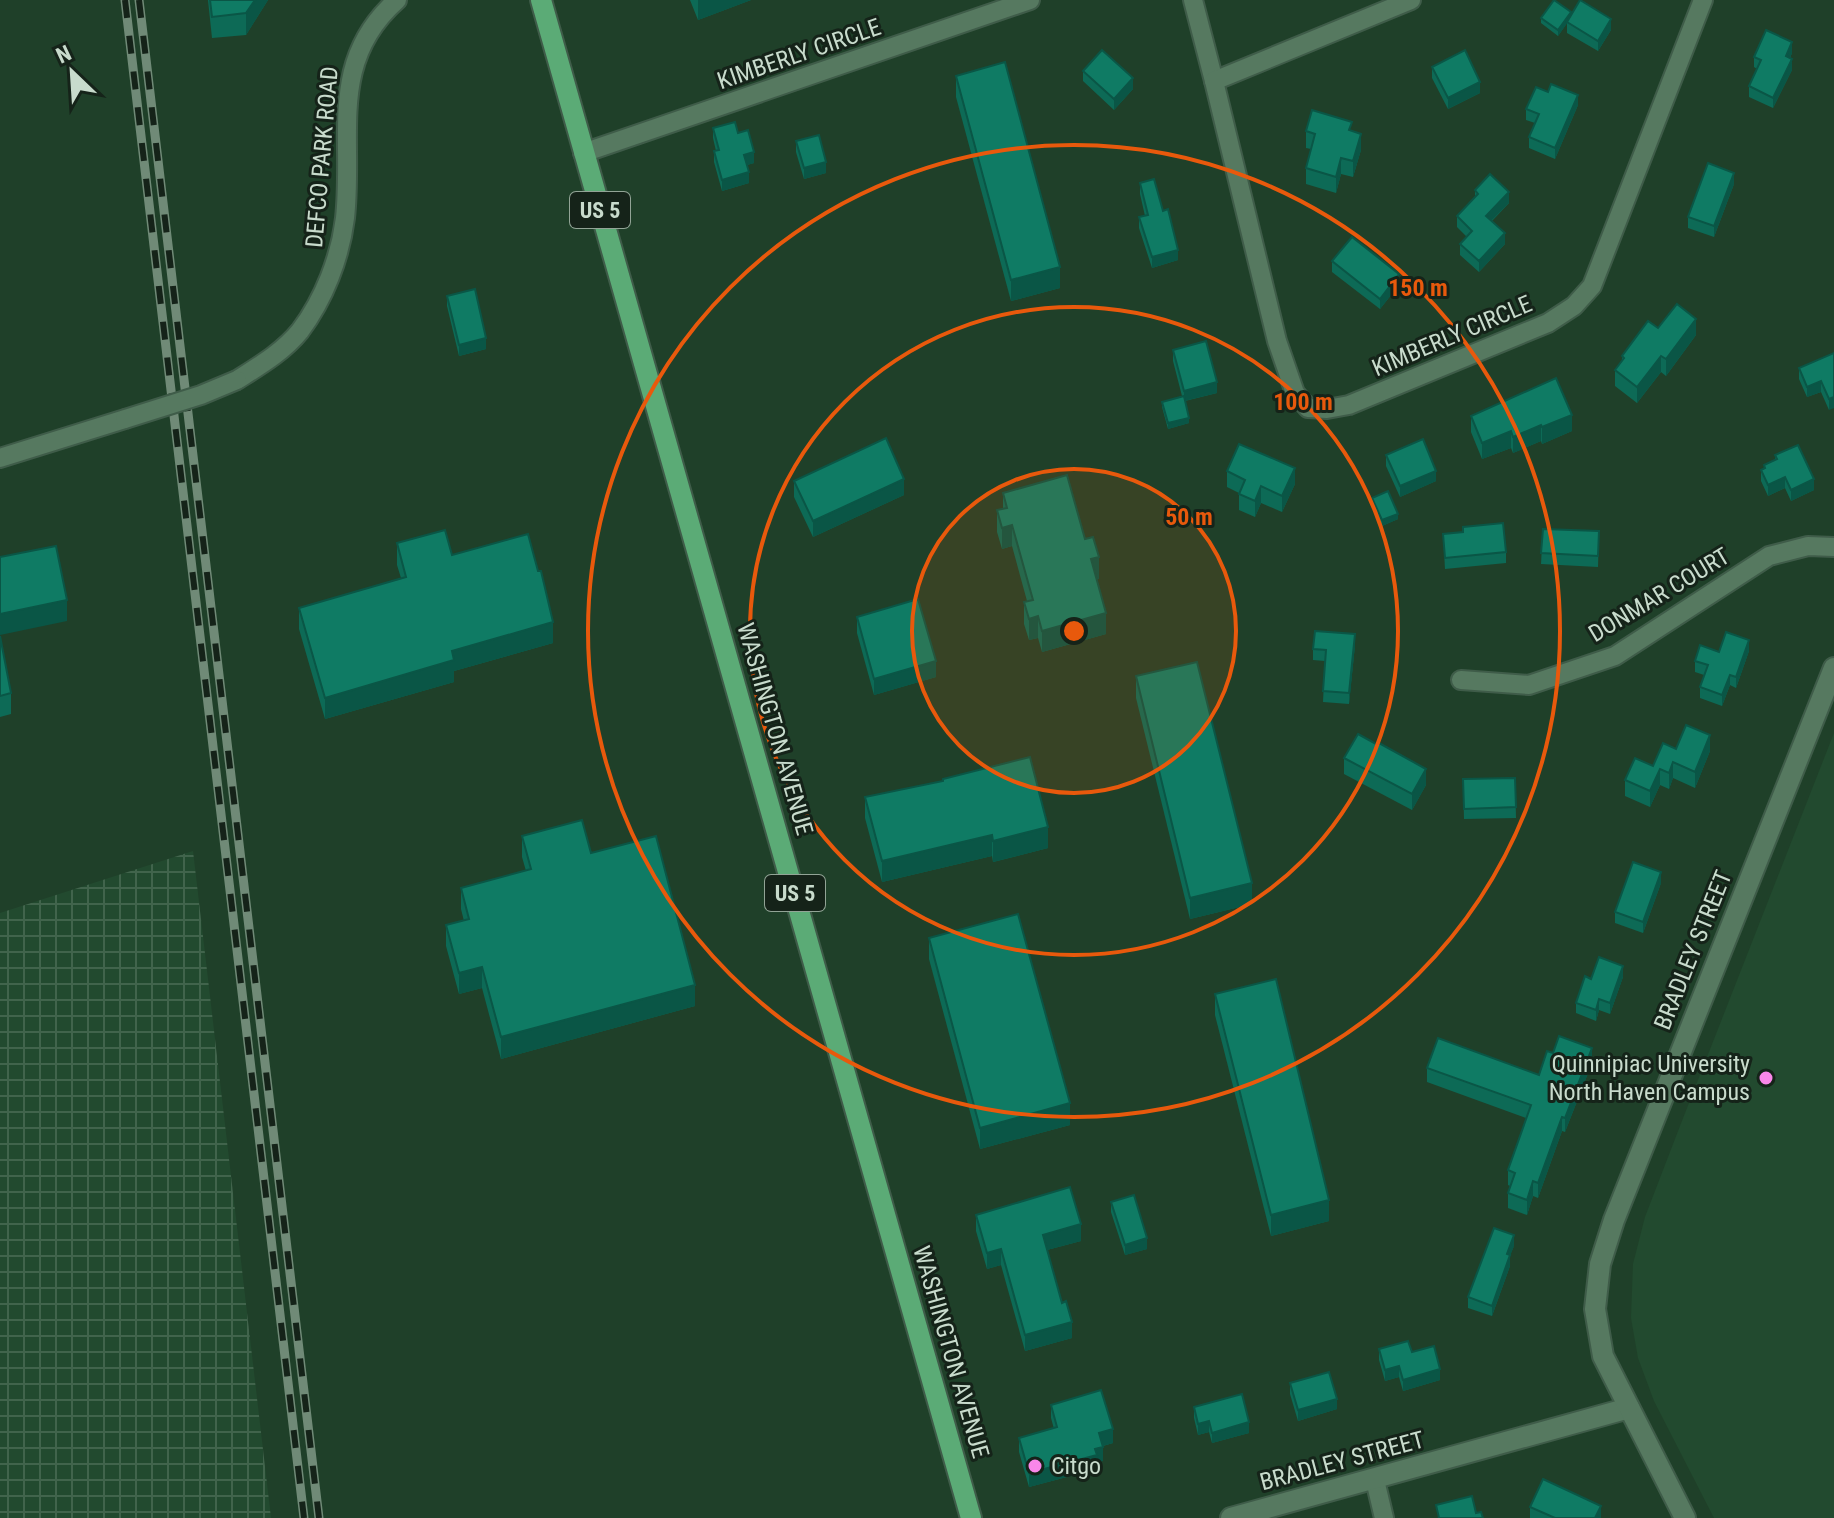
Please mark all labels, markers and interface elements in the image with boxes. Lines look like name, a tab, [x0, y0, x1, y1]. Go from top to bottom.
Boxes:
street label: KIMBERLY CIRCLE	[714, 13, 884, 95]
north arrow	[32, 32, 112, 112]
text: N	[52, 40, 75, 69]
street label: DEFCO PARK ROAD	[300, 65, 344, 249]
road number: US 5	[570, 192, 630, 228]
text: 150 m	[1388, 274, 1448, 302]
street label: KIMBERLY CIRCLE	[1368, 290, 1536, 382]
text: 100 m	[1273, 388, 1333, 416]
text: 50 m	[1165, 503, 1213, 531]
street label: DONMAR COURT	[1584, 542, 1734, 648]
centre of rings	[1060, 617, 1088, 645]
street label: WASHINGTON AVENUE	[731, 620, 819, 838]
street label: BRADLEY STREET	[1648, 866, 1738, 1034]
road number: US 5	[765, 875, 825, 911]
place label: Quinnipiac University North Haven Campus	[1549, 1050, 1750, 1106]
marker: Quinnipiac University North Haven Campus	[1757, 1069, 1775, 1087]
street label: WASHINGTON AVENUE	[907, 1243, 995, 1461]
street label: BRADLEY STREET	[1257, 1426, 1427, 1496]
place label: Citgo	[1051, 1452, 1101, 1480]
marker: Citgo	[1026, 1457, 1044, 1475]

